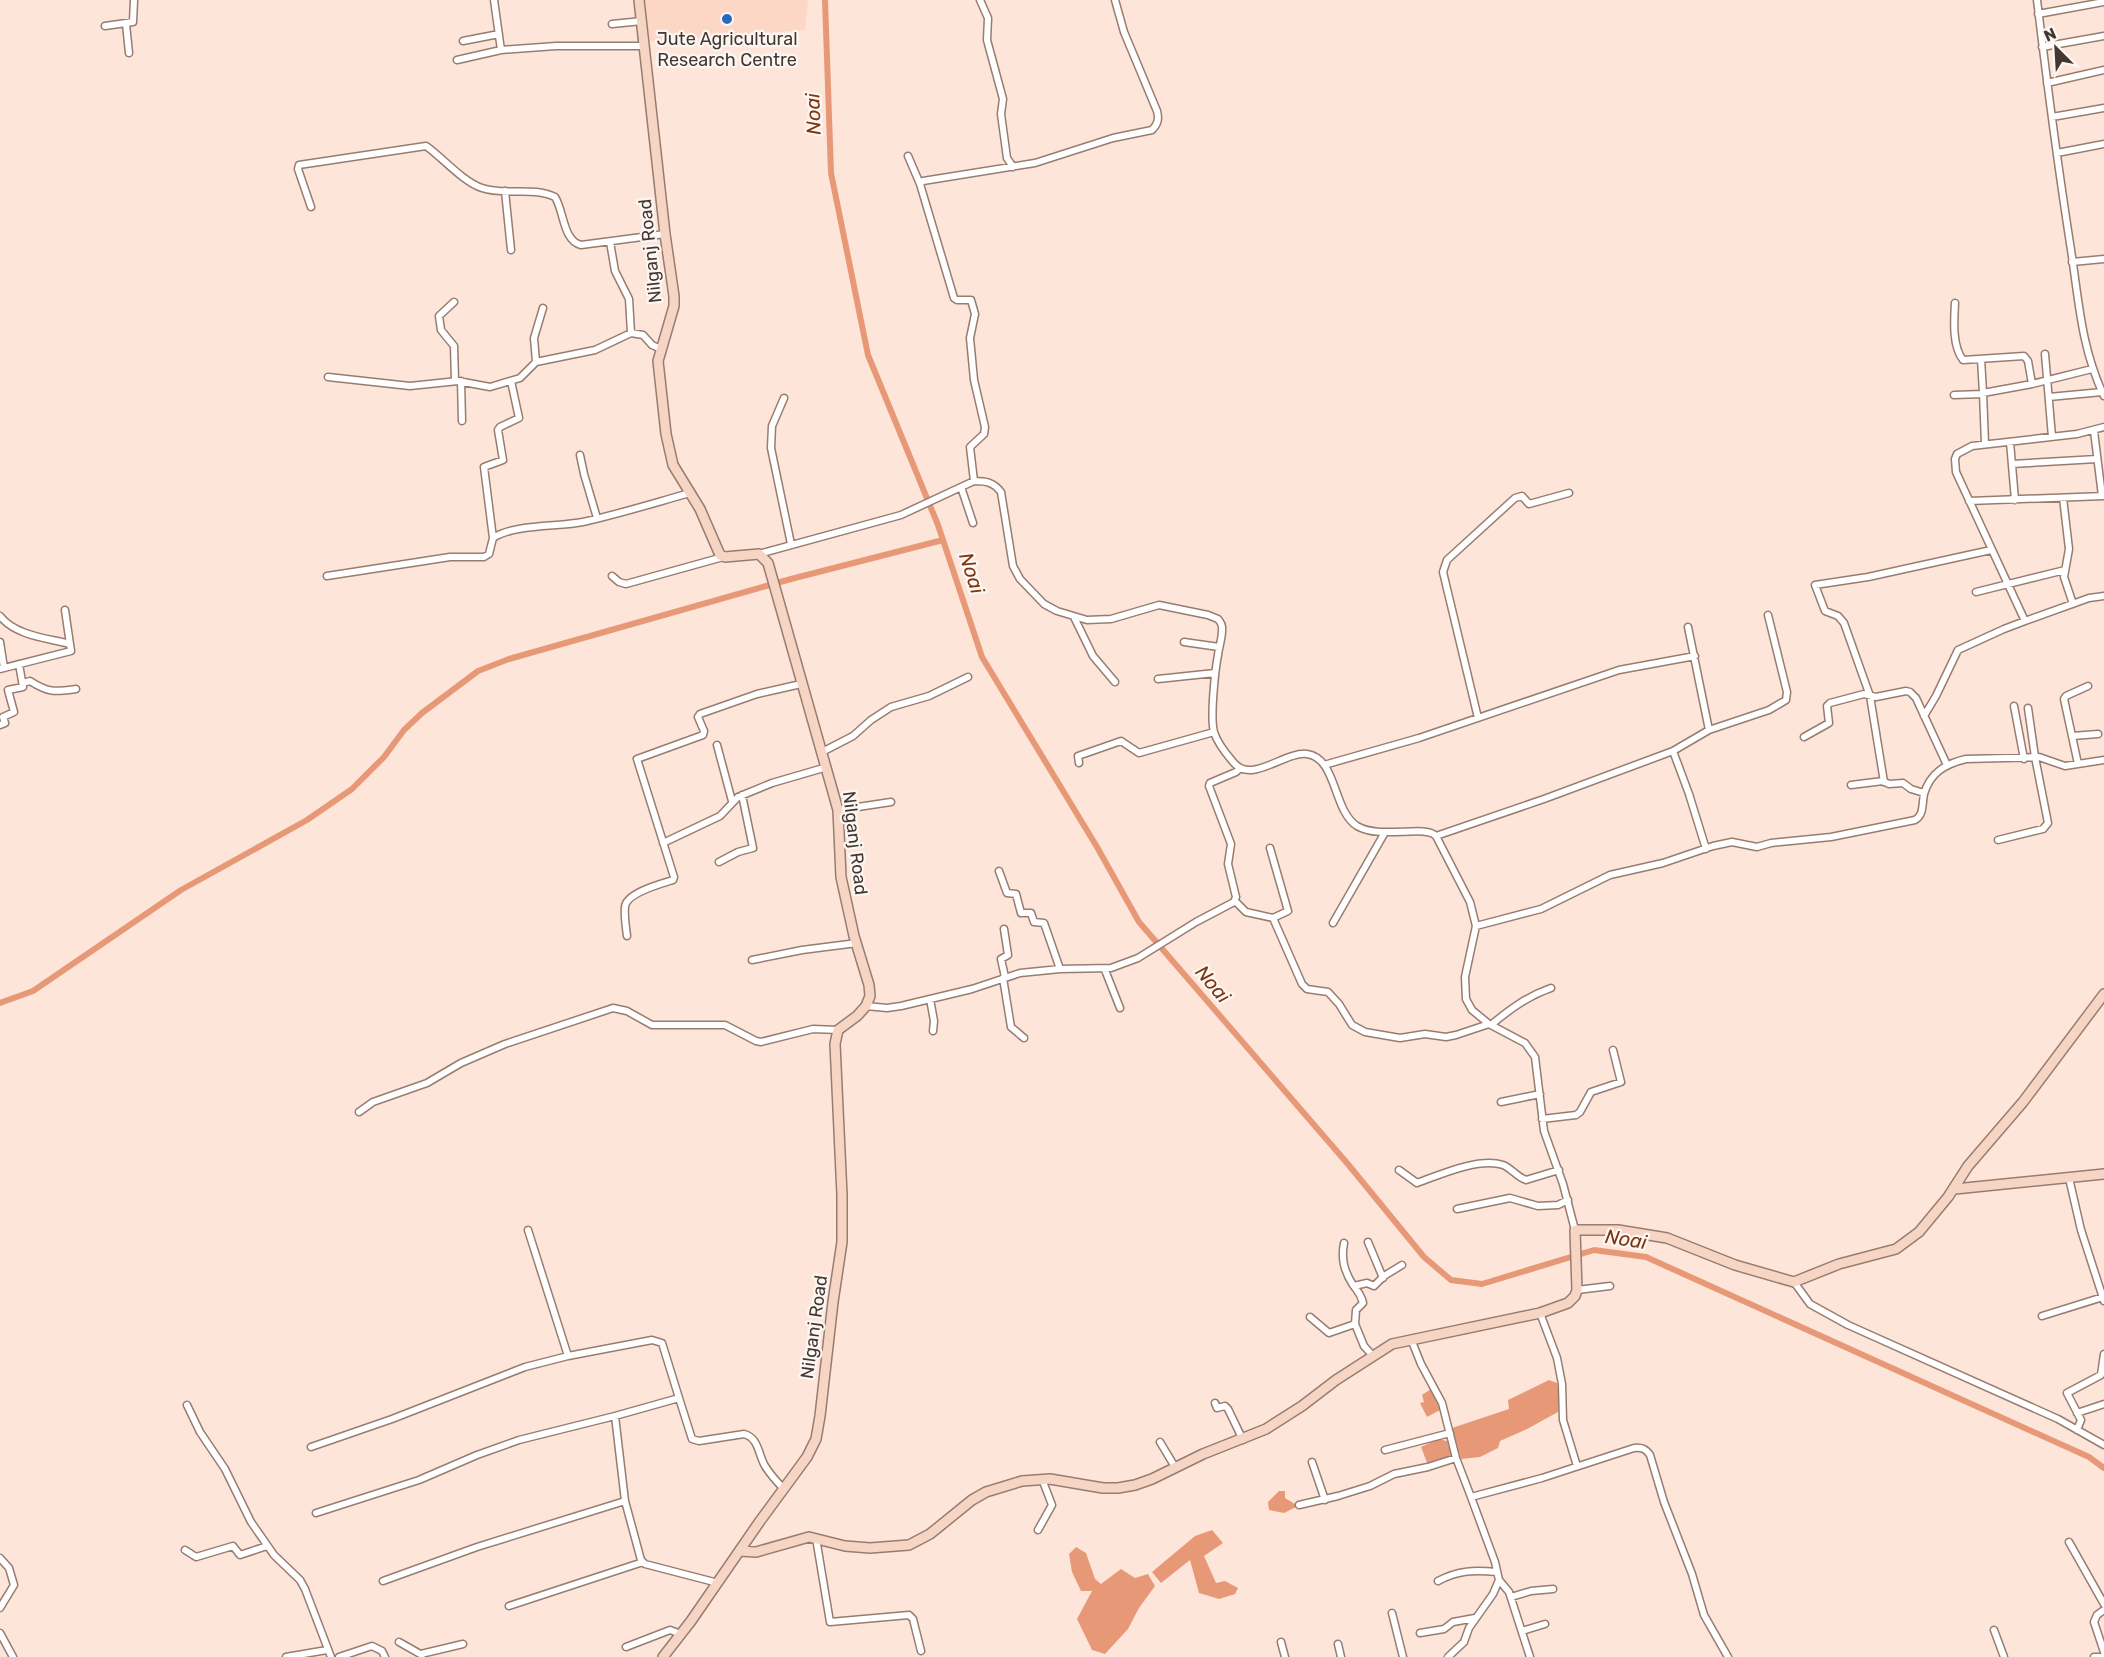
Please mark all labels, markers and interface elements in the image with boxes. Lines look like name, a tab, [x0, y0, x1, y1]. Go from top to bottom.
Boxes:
marker: Jute Agricultural Research Centre	[720, 12, 734, 26]
north arrow	[2026, 18, 2086, 78]
text: N	[2041, 24, 2059, 46]
place label: Jute Agricultural Research Centre	[656, 28, 798, 71]
water label: Noai	[800, 91, 826, 135]
street label: Nilganj Road	[634, 198, 666, 304]
water label: Noai	[954, 549, 990, 598]
street label: Nilganj Road	[838, 790, 872, 896]
water label: Noai	[1190, 960, 1236, 1009]
water label: Noai	[1603, 1224, 1650, 1254]
street label: Nilganj Road	[796, 1274, 832, 1380]

